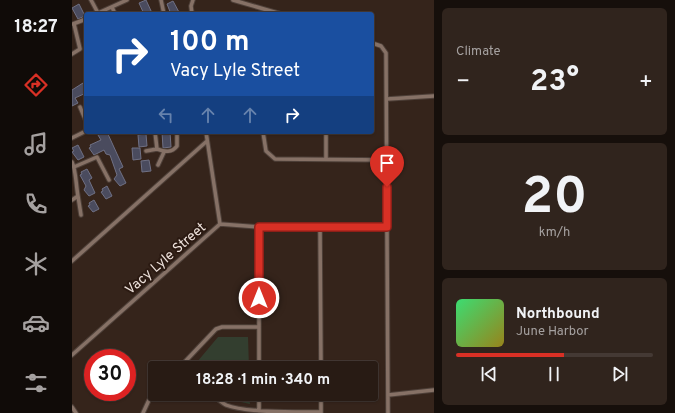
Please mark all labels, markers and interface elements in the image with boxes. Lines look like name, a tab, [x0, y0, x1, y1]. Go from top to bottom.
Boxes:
text: 18:27	[14, 16, 58, 39]
text: 100 m	[170, 25, 250, 61]
icon: right	[104, 28, 156, 80]
text: Climate	[456, 44, 501, 60]
text: Vacy Lyle Street	[170, 60, 300, 83]
text: 23°	[530, 64, 579, 101]
text: −	[456, 69, 470, 96]
text: +	[639, 69, 653, 96]
icon: directions	[22, 71, 50, 99]
icon: left	[155, 104, 177, 126]
icon: ahead	[197, 104, 219, 126]
icon: ahead	[239, 104, 261, 126]
icon: right	[281, 104, 303, 126]
icon: music	[22, 130, 50, 158]
pin	[370, 146, 404, 187]
icon: arrive	[376, 152, 398, 174]
text: 20	[522, 166, 588, 232]
icon: phone	[22, 190, 50, 218]
street label: Vacy Lyle Street	[122, 220, 210, 299]
text: km/h	[539, 225, 570, 241]
icon: climate	[22, 250, 50, 278]
position arrow	[238, 277, 280, 319]
text: Northbound	[516, 305, 600, 324]
icon: car	[22, 309, 50, 337]
text: June Harbor	[516, 324, 589, 340]
speed limit sign: 30	[84, 349, 136, 401]
icon: previous	[478, 363, 500, 385]
icon: pause	[543, 363, 565, 385]
icon: next	[609, 363, 631, 385]
icon: filters	[22, 369, 50, 397]
text: 18:28 · 1 min · 340 m	[196, 371, 330, 390]

